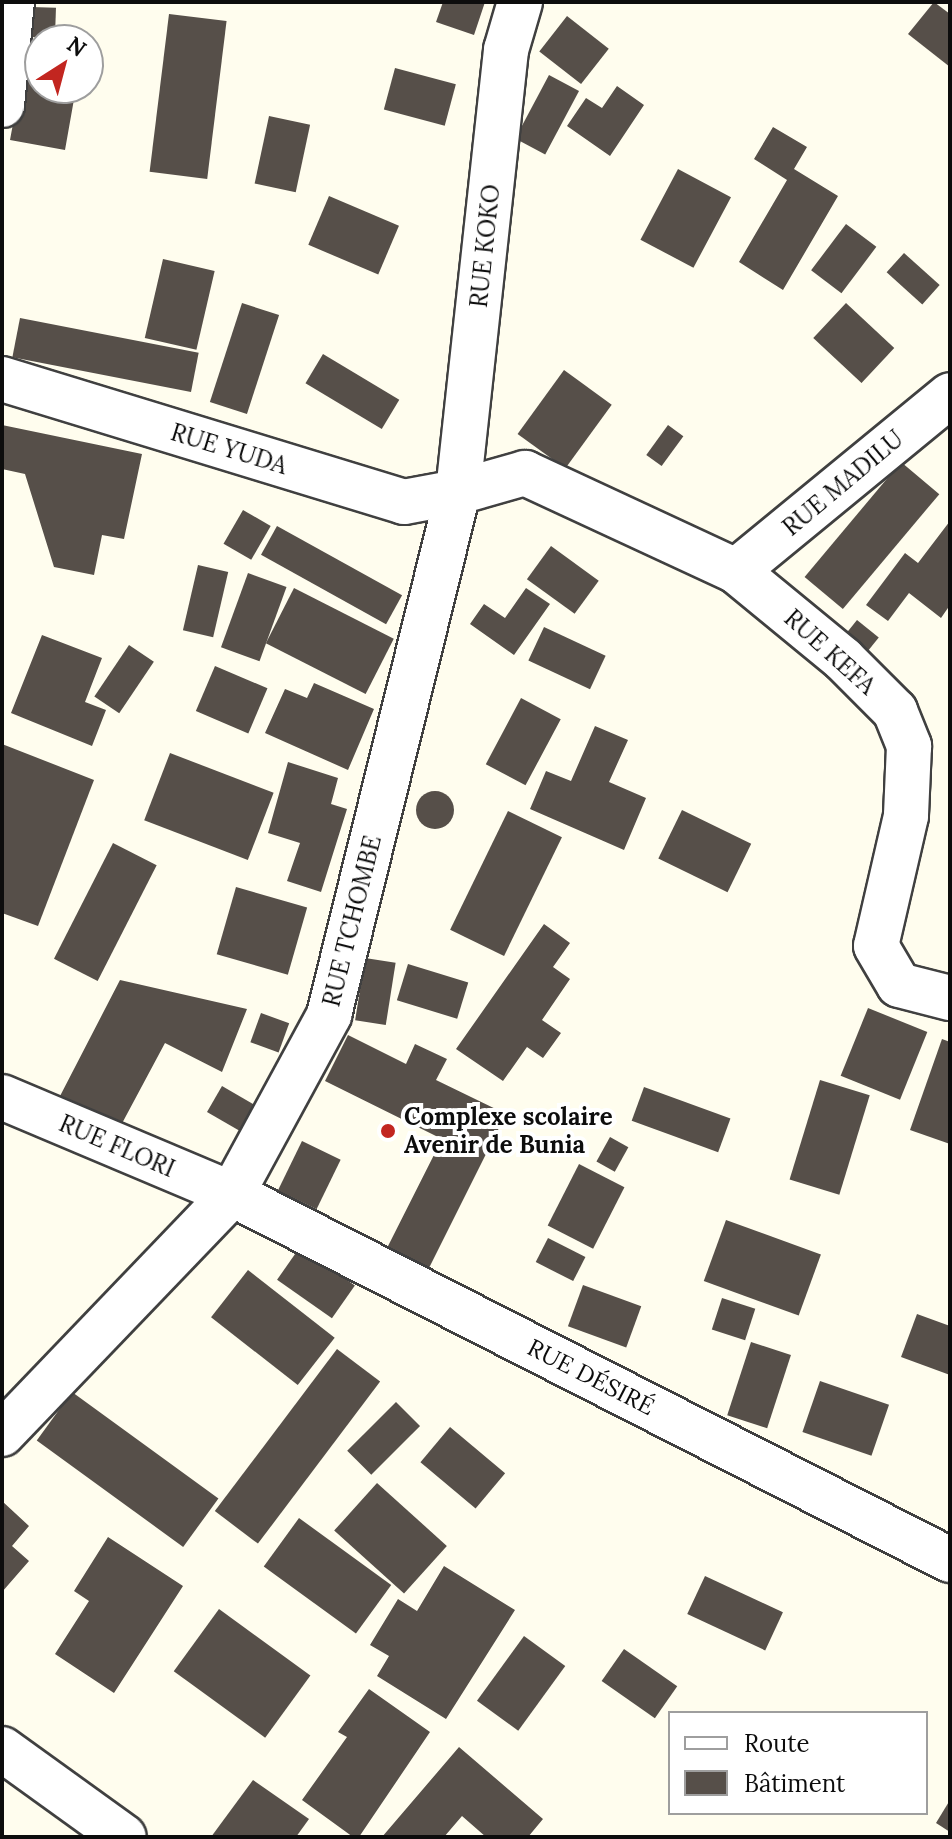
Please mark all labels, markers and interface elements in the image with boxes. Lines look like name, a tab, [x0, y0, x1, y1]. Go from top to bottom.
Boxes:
north arrow	[24, 24, 104, 104]
text: N	[62, 30, 92, 63]
street label: RUE KOKO	[464, 183, 506, 309]
street label: RUE YUDA	[167, 418, 291, 480]
street label: RUE MADILU	[777, 424, 909, 542]
street label: RUE KEFA	[778, 604, 882, 700]
street label: RUE TCHOMBE	[317, 832, 387, 1010]
place label: Complexe scolaire Avenir de Bunia	[404, 1103, 613, 1159]
street label: RUE FLORI	[55, 1109, 179, 1183]
marker: Complexe scolaire Avenir de Bunia	[379, 1122, 397, 1140]
street label: RUE DÉSIRÉ	[523, 1333, 659, 1421]
legend	[668, 1711, 928, 1815]
text: Route	[744, 1728, 810, 1759]
text: Bâtiment	[744, 1768, 845, 1799]

